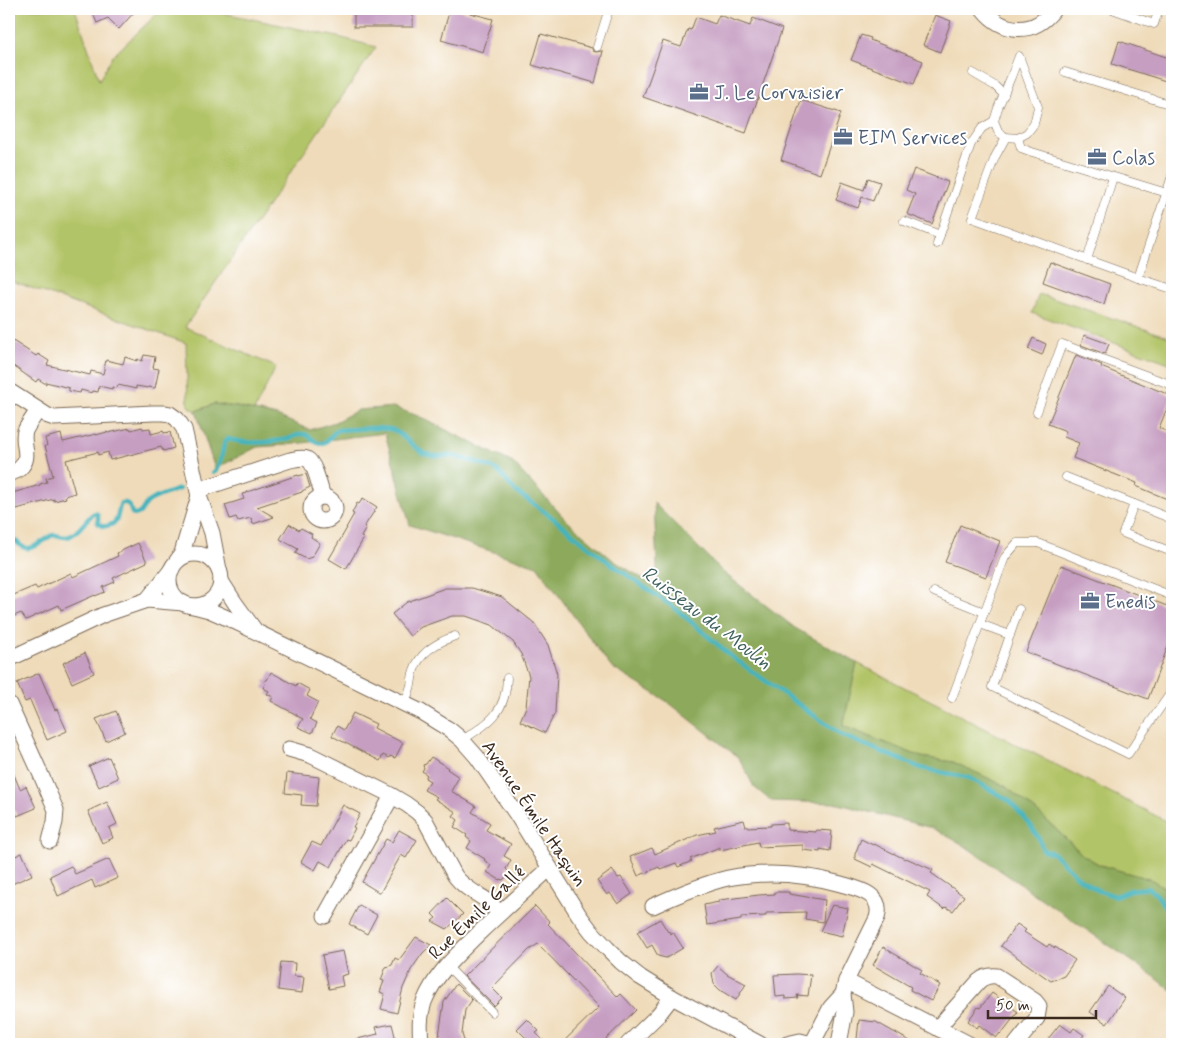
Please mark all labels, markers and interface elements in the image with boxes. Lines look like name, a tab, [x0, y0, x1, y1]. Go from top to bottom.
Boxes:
office icon: J. Le Corvaisier	[688, 81, 710, 103]
place label: J. Le Corvaisier	[714, 81, 843, 106]
office icon: EIM Services	[832, 126, 854, 148]
place label: EIM Services	[858, 126, 967, 151]
office icon: Colas	[1086, 146, 1108, 168]
place label: Colas	[1112, 146, 1155, 171]
water label: Ruisseau du Moulin	[636, 560, 777, 676]
office icon: Enedis	[1079, 590, 1101, 612]
place label: Enedis	[1105, 590, 1156, 615]
street label: Avenue Émile Haquin	[475, 735, 593, 892]
street label: Rue Émile Gallé	[423, 860, 531, 966]
scale bar	[988, 988, 1096, 1020]
text: 50 m	[996, 996, 1030, 1016]

